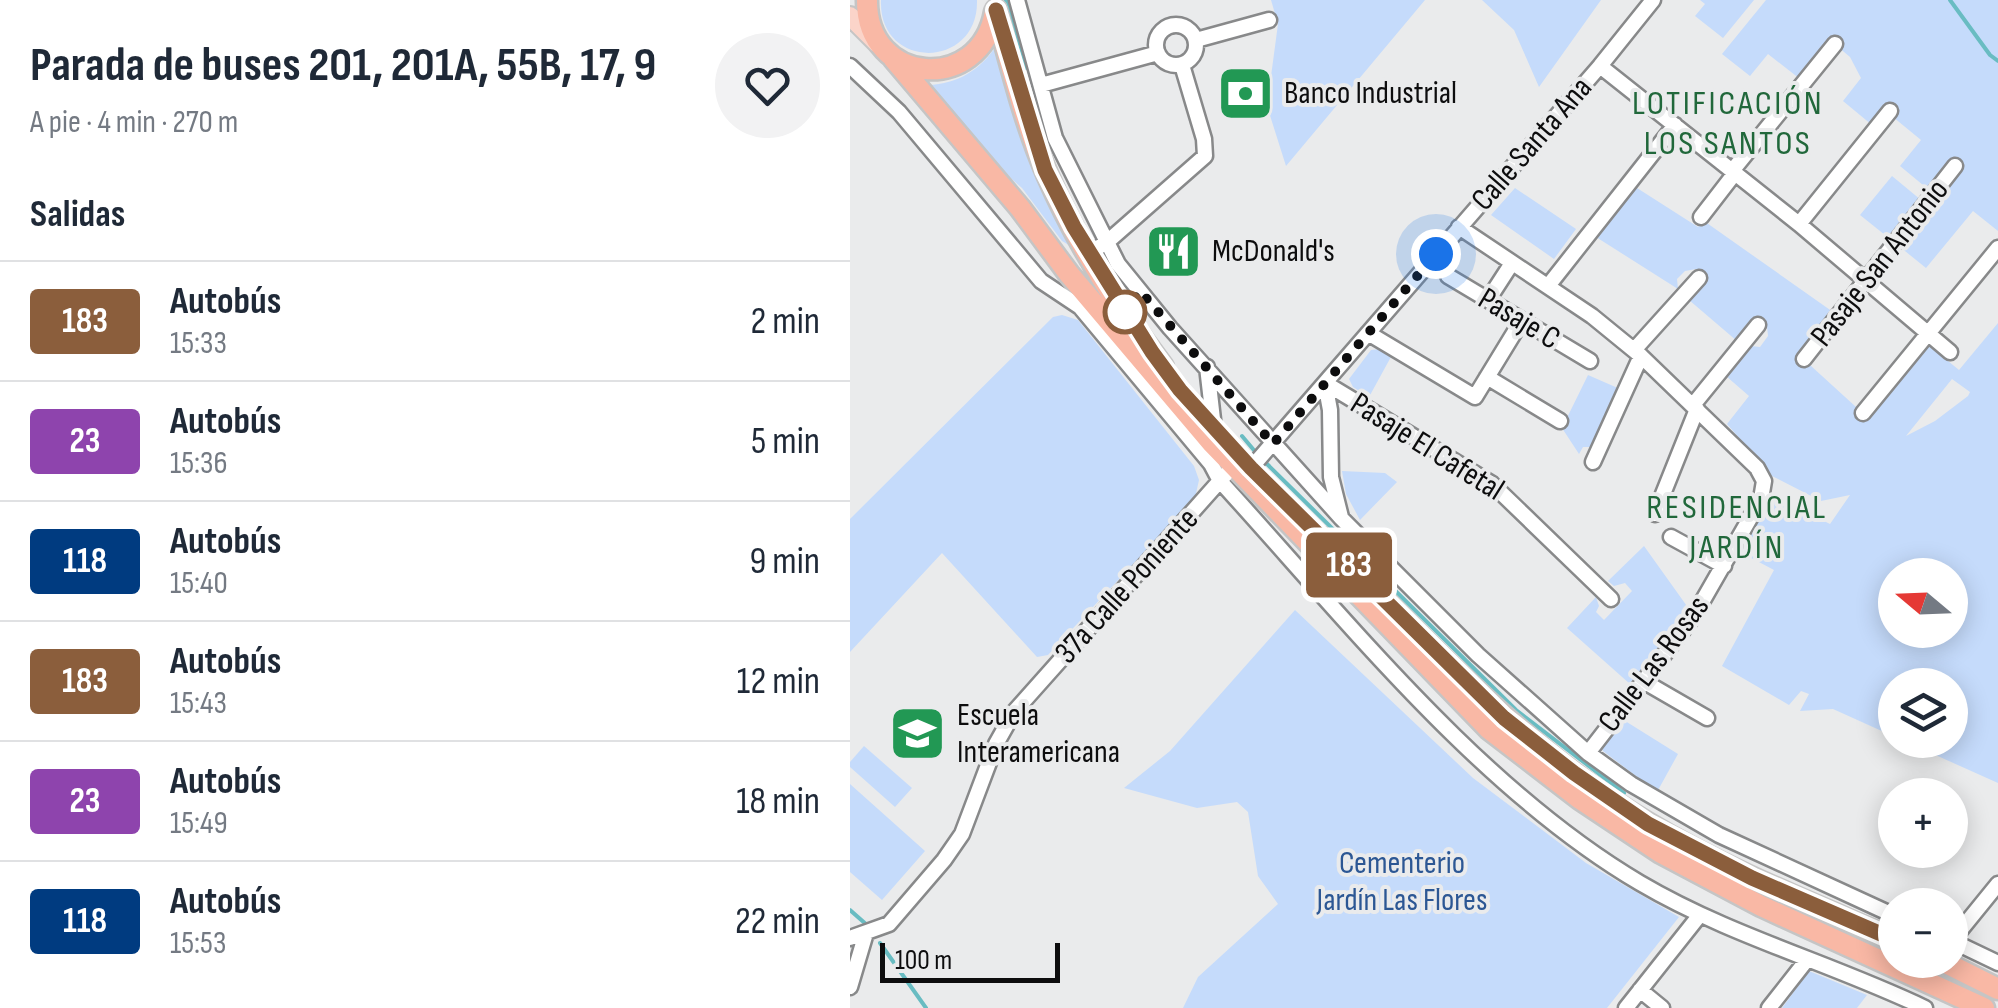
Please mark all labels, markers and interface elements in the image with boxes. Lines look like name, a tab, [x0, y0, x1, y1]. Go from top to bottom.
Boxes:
button: heart	[715, 33, 820, 138]
text: Parada de buses 201, 201A, 55B, 17, 9	[30, 37, 656, 94]
bank icon: Banco Industrial	[1215, 63, 1275, 123]
street label: Calle Santa Ana	[1463, 69, 1601, 219]
place label: Banco Industrial	[1284, 74, 1457, 113]
district label: LOTIFICACIÓN LOS SANTOS	[1632, 82, 1824, 165]
text: A pie · 4 min · 270 m	[30, 103, 238, 142]
street label: Pasaje San Antonio	[1803, 172, 1957, 354]
text: Salidas	[30, 192, 125, 237]
restaurant icon: McDonald's	[1143, 221, 1203, 281]
your location	[1411, 229, 1461, 279]
place label: McDonald's	[1212, 232, 1335, 271]
text: Autobús	[170, 279, 281, 324]
street label: Pasaje C	[1471, 280, 1567, 358]
unlabelled marker	[1104, 291, 1146, 333]
text: 2 min	[751, 299, 820, 344]
text: 183	[62, 300, 108, 343]
text: 15:33	[170, 324, 227, 363]
street label: Pasaje El Cafetal	[1343, 384, 1511, 510]
text: Autobús	[170, 399, 281, 444]
text: 5 min	[751, 419, 820, 464]
text: 23	[69, 420, 101, 463]
text: 15:36	[170, 444, 227, 483]
district label: RESIDENCIAL JARDÍN	[1646, 486, 1828, 569]
street label: 37a Calle Poniente	[1047, 500, 1207, 672]
text: Autobús	[170, 519, 281, 564]
line badge: 183	[1292, 532, 1406, 598]
text: 9 min	[749, 539, 820, 584]
text: 118	[63, 540, 107, 583]
text: 183	[1326, 544, 1372, 587]
north arrow	[1878, 558, 1968, 648]
map controls	[1878, 558, 1968, 978]
text: 15:40	[170, 564, 228, 603]
street label: Calle Las Rosas	[1590, 588, 1718, 740]
text: Autobús	[170, 639, 281, 684]
text: 12 min	[737, 659, 820, 704]
text: 183	[62, 660, 108, 703]
button: layers	[1878, 668, 1968, 758]
text: 15:43	[170, 684, 227, 723]
place label: Escuela Interamericana	[957, 696, 1120, 772]
school or university icon: Escuela Interamericana	[888, 703, 948, 763]
text: Autobús	[170, 759, 281, 804]
button: +	[1878, 778, 1968, 868]
text: 18 min	[736, 779, 820, 824]
text: 23	[69, 780, 101, 823]
text: 15:49	[170, 804, 228, 843]
park label: Cementerio Jardín Las Flores	[1316, 844, 1487, 920]
text: Autobús	[170, 879, 281, 924]
button: −	[1878, 888, 1968, 978]
text: 22 min	[735, 899, 820, 944]
text: 118	[63, 900, 107, 943]
text: 15:53	[170, 924, 226, 963]
scale bar	[880, 938, 1060, 982]
text: 100 m	[895, 944, 952, 977]

